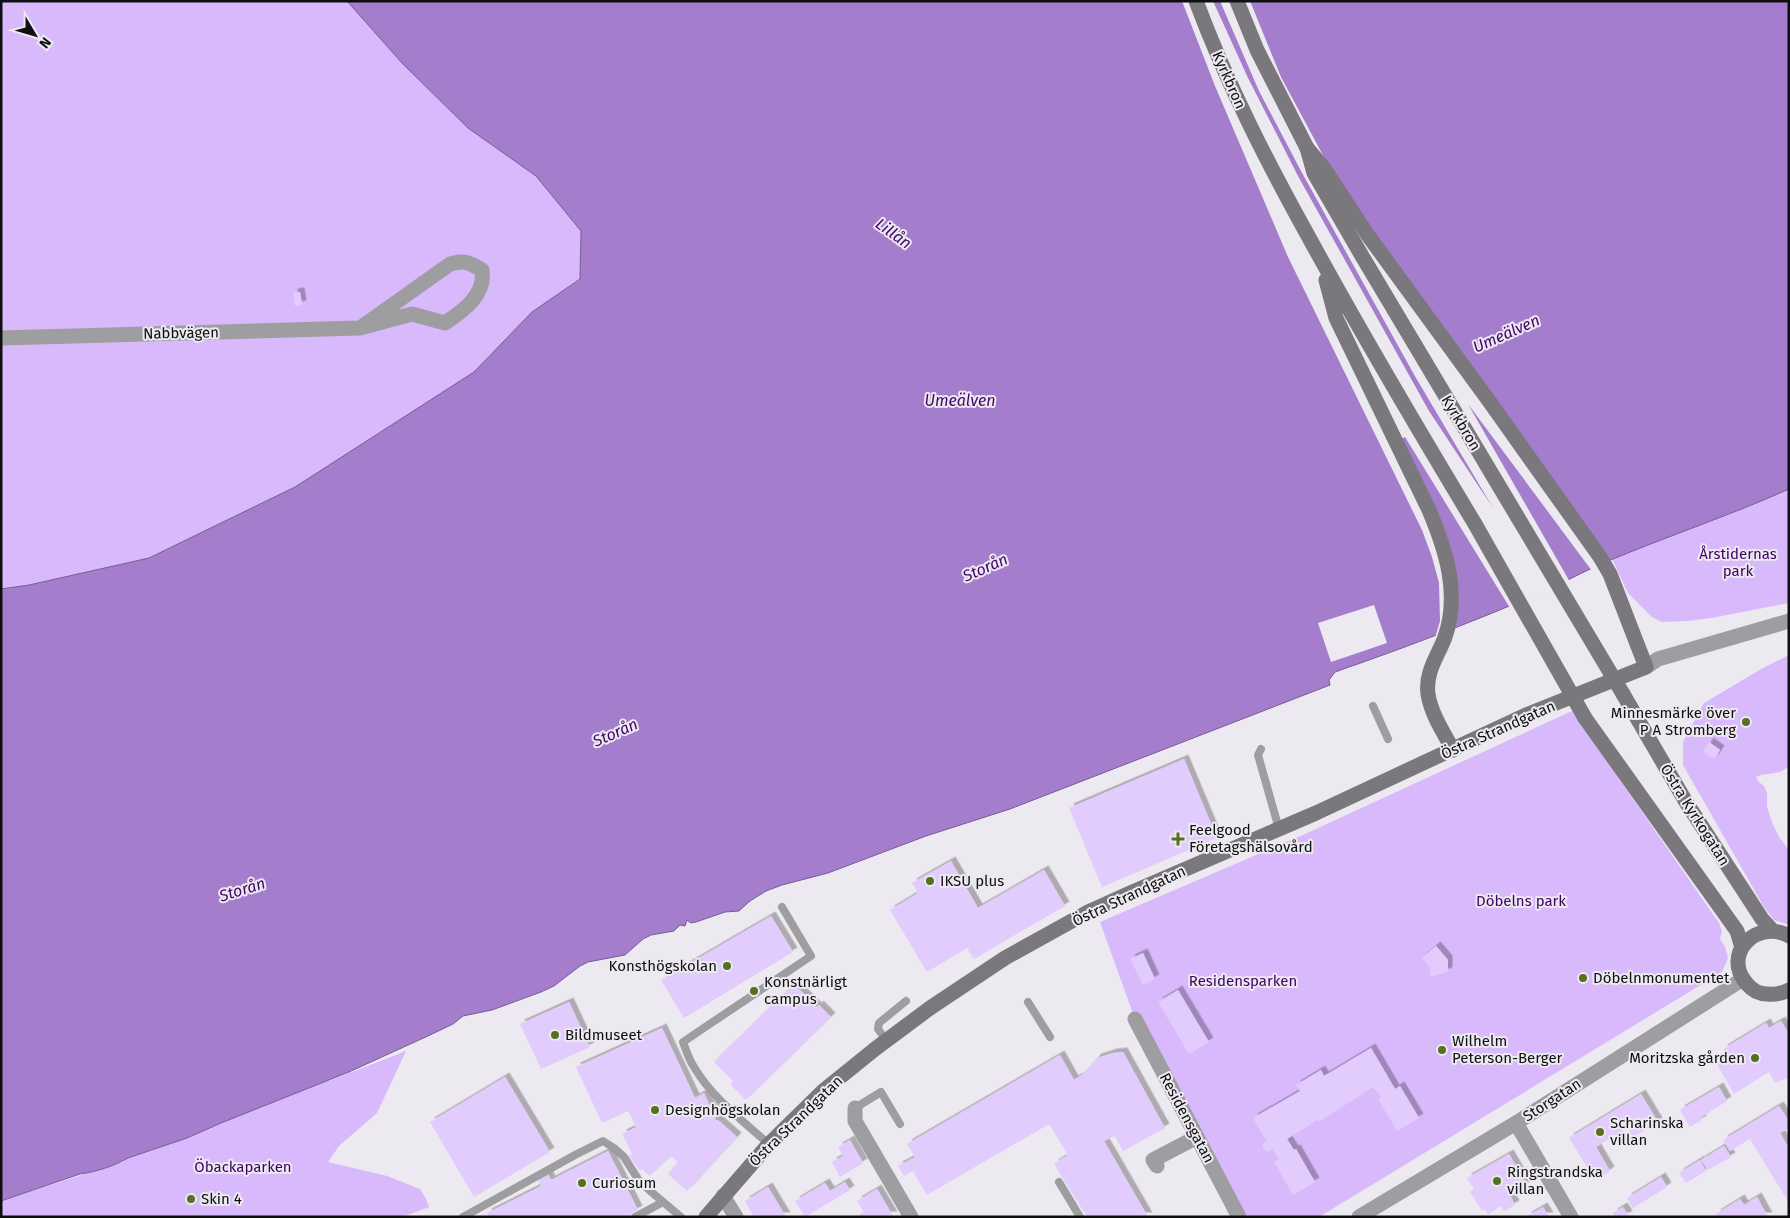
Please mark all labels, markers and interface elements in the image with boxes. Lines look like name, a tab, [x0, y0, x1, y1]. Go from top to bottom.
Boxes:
north arrow	[10, 10, 60, 60]
text: N	[35, 34, 54, 52]
street label: Kyrkbron	[1208, 48, 1250, 112]
water label: Lillån	[872, 214, 915, 253]
water label: Umeälven	[1470, 310, 1543, 357]
street label: Nabbvägen	[143, 323, 219, 343]
water label: Umeälven	[924, 391, 996, 410]
street label: Kyrkbron	[1437, 392, 1485, 454]
park label: Årstidernas park	[1699, 545, 1777, 580]
water label: Storån	[959, 549, 1011, 586]
street label: Östra Strandgatan	[1438, 697, 1558, 763]
place label: Minnesmärke över P A Stromberg	[1611, 704, 1736, 739]
water label: Storån	[589, 714, 641, 751]
marker: Minnesmärke över P A Stromberg	[1740, 716, 1752, 728]
street label: Östra Kyrkogatan	[1657, 761, 1733, 869]
place label: Feelgood Företagshälsovård	[1189, 821, 1313, 856]
marker: Feelgood Företagshälsovård	[1171, 832, 1185, 846]
street label: Östra Strandgatan	[1069, 862, 1189, 930]
place label: IKSU plus	[940, 872, 1004, 890]
water label: Storån	[216, 873, 268, 906]
marker: IKSU plus	[924, 875, 936, 887]
park label: Döbelns park	[1476, 892, 1566, 910]
place label: Konsthögskolan	[609, 957, 717, 975]
marker: Konsthögskolan	[721, 960, 733, 972]
place label: Döbelnmonumentet	[1593, 969, 1730, 987]
park label: Residensparken	[1189, 972, 1297, 990]
marker: Döbelnmonumentet	[1577, 972, 1589, 984]
place label: Konstnärligt campus	[764, 973, 848, 1008]
marker: Konstnärligt campus	[748, 985, 760, 997]
place label: Bildmuseet	[565, 1026, 643, 1044]
marker: Bildmuseet	[549, 1029, 561, 1041]
place label: Wilhelm Peterson-Berger	[1452, 1032, 1563, 1067]
marker: Wilhelm Peterson-Berger	[1436, 1044, 1448, 1056]
place label: Moritzska gården	[1629, 1049, 1745, 1067]
marker: Moritzska gården	[1749, 1052, 1761, 1064]
street label: Residensgatan	[1156, 1070, 1218, 1166]
street label: Östra Strandgatan	[746, 1072, 846, 1170]
street label: Storgatan	[1520, 1075, 1584, 1125]
place label: Designhögskolan	[665, 1101, 781, 1119]
marker: Designhögskolan	[649, 1104, 661, 1116]
place label: Scharinska villan	[1610, 1114, 1684, 1149]
marker: Scharinska villan	[1594, 1126, 1606, 1138]
park label: Öbackaparken	[194, 1158, 292, 1176]
place label: Ringstrandska villan	[1507, 1163, 1603, 1198]
place label: Curiosum	[592, 1174, 656, 1192]
marker: Ringstrandska villan	[1491, 1175, 1503, 1187]
marker: Curiosum	[576, 1177, 588, 1189]
place label: Skin 4	[201, 1190, 242, 1208]
marker: Skin 4	[185, 1193, 197, 1205]

